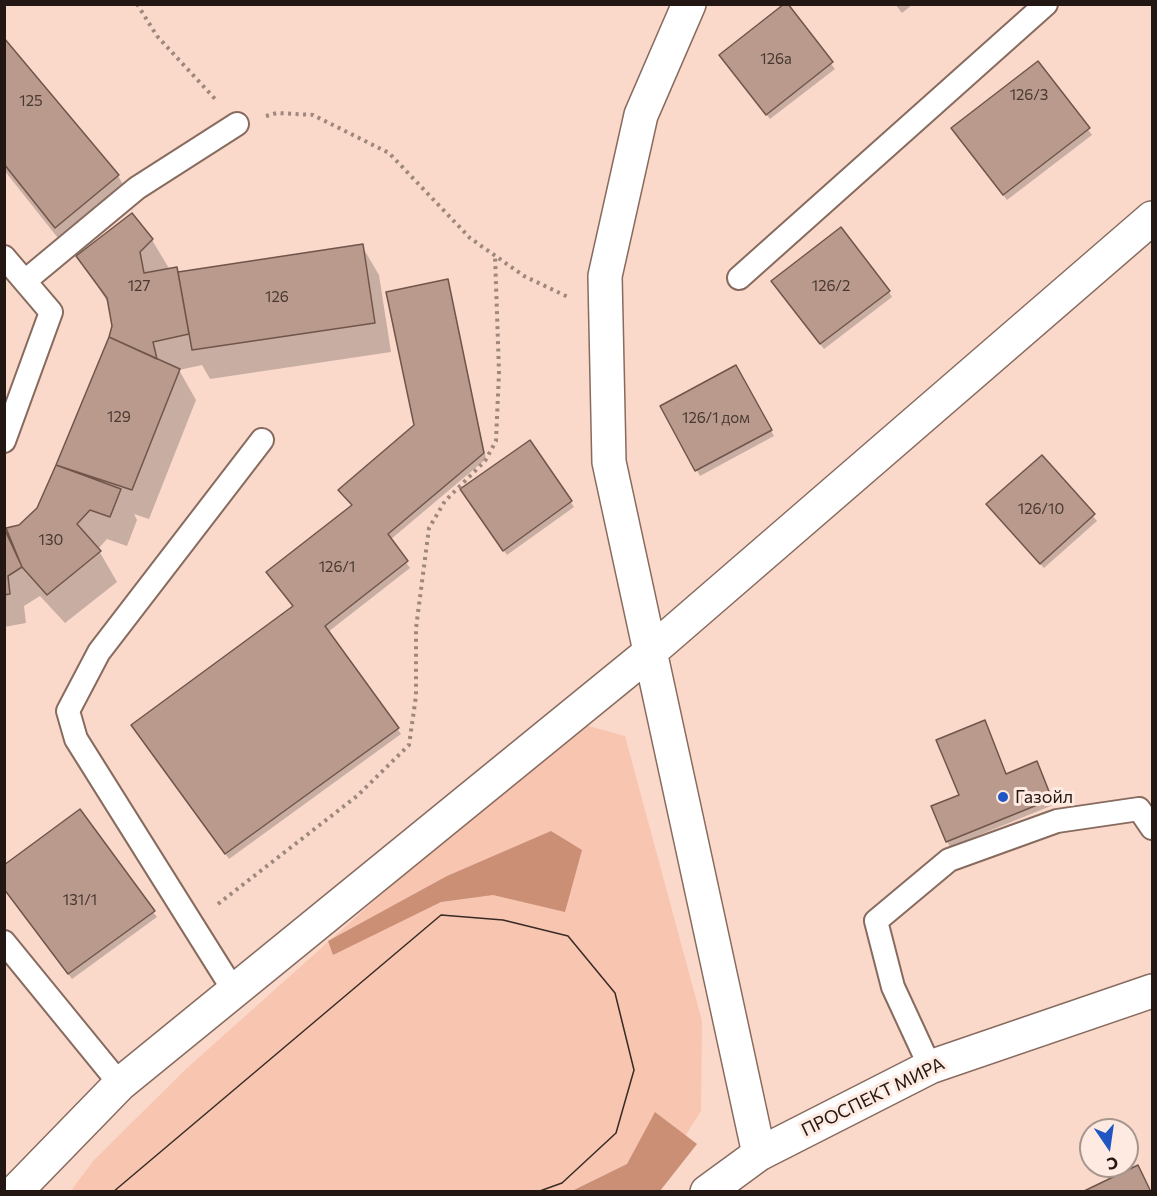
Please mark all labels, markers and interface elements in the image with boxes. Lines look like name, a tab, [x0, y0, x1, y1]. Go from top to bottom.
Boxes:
house number: 126а	[760, 50, 792, 68]
house number: 126/3	[1010, 86, 1048, 104]
house number: 125	[19, 92, 43, 110]
house number: 127	[128, 277, 150, 295]
house number: 126/2	[812, 277, 850, 295]
house number: 126	[265, 288, 289, 306]
house number: 129	[107, 408, 131, 426]
house number: 126/1 дом	[682, 409, 750, 427]
house number: 126/10	[1018, 500, 1064, 518]
house number: 130	[39, 531, 63, 549]
house number: 126/1	[319, 558, 355, 576]
place label: Газойл	[1015, 786, 1073, 808]
marker: Газойл	[996, 790, 1010, 804]
house number: 131/1	[63, 891, 97, 909]
street label: ПРОСПЕКТ МИРА	[798, 1053, 948, 1141]
north arrow	[1079, 1118, 1139, 1178]
text: С	[1105, 1154, 1120, 1175]

